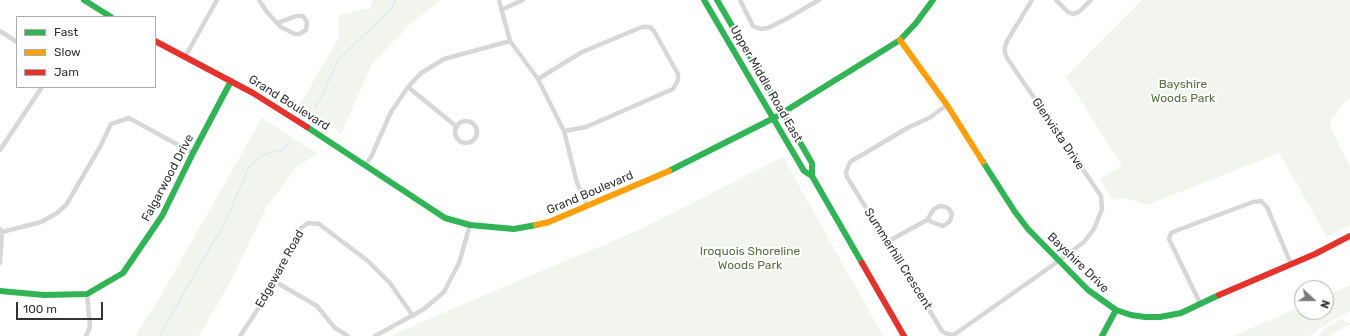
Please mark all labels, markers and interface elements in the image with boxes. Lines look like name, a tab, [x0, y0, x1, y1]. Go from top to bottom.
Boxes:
legend	[16, 16, 156, 88]
street label: Upper Middle Road East	[727, 23, 805, 145]
text: Fast	[54, 25, 78, 39]
text: Slow	[54, 45, 81, 59]
text: Jam	[54, 65, 79, 79]
street label: Grand Boulevard	[246, 72, 332, 134]
park label: Bayshire Woods Park	[1151, 78, 1215, 106]
street label: Glenvista Drive	[1029, 95, 1087, 173]
street label: Falgarwood Drive	[139, 132, 197, 224]
street label: Grand Boulevard	[544, 168, 636, 218]
street label: Summerhill Crescent	[861, 206, 935, 312]
street label: Edgeware Road	[253, 228, 307, 310]
street label: Bayshire Drive	[1044, 230, 1112, 296]
park label: Iroquois Shoreline Woods Park	[700, 245, 800, 273]
north arrow	[1294, 280, 1334, 320]
scale bar	[18, 294, 105, 320]
text: N	[1317, 298, 1332, 310]
text: 100 m	[23, 302, 57, 316]

